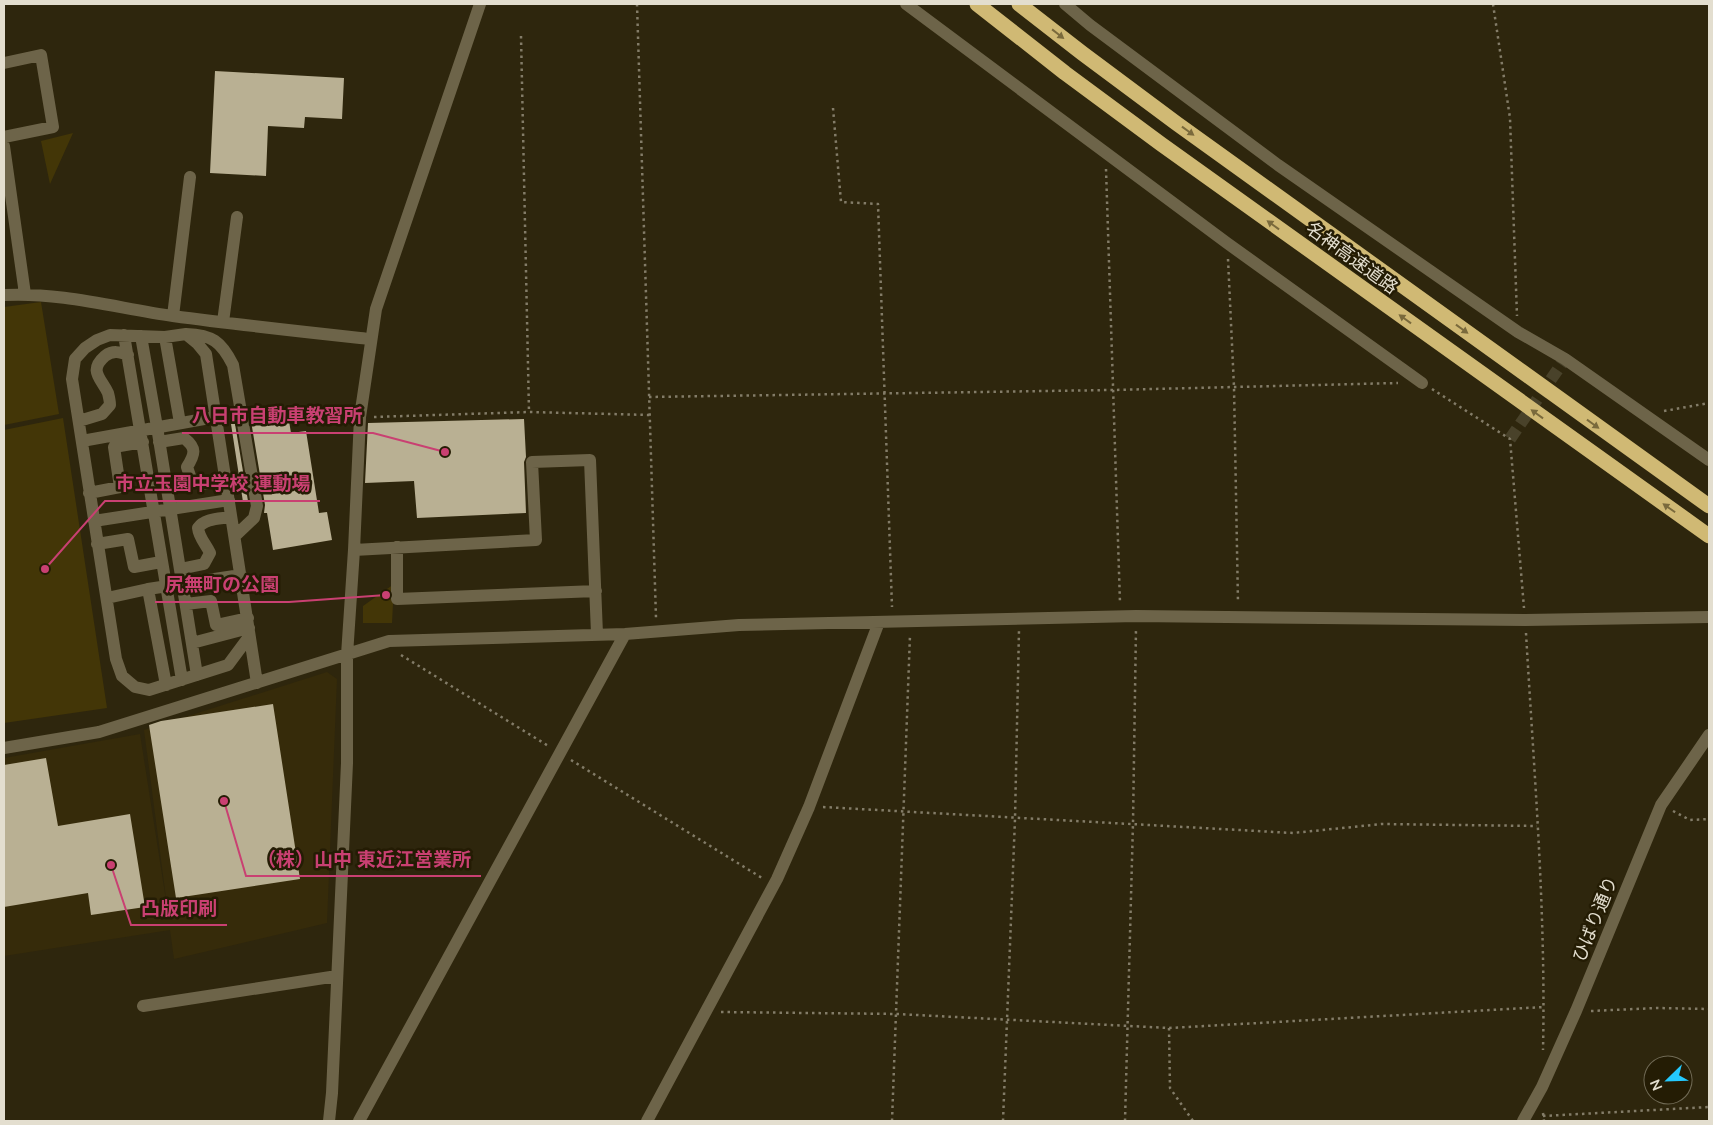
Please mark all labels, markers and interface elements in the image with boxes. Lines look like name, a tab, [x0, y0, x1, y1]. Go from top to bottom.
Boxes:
one-way arrow	[1051, 29, 1065, 39]
one-way arrow	[1181, 126, 1195, 136]
street label: 名神高速道路	[1302, 217, 1403, 299]
one-way arrow	[1266, 220, 1280, 230]
one-way arrow	[1398, 314, 1412, 324]
one-way arrow	[1455, 323, 1468, 334]
callout: 八日市自動車教習所	[182, 399, 373, 433]
text: 八日市自動車教習所	[191, 403, 363, 427]
one-way arrow	[1530, 409, 1544, 419]
one-way arrow	[1587, 418, 1600, 428]
callout: 市立玉園中学校 運動場	[105, 467, 320, 501]
text: 市立玉園中学校 運動場	[115, 471, 311, 495]
one-way arrow	[1663, 503, 1676, 513]
callout: 尻無町の公園	[155, 568, 289, 602]
text: 尻無町の公園	[165, 572, 279, 596]
callout: （株）山中 東近江営業所	[246, 842, 481, 876]
text: （株）山中 東近江営業所	[257, 847, 471, 871]
street label: ひばり通り	[1567, 873, 1622, 965]
callout: 凸版印刷	[131, 891, 227, 925]
text: 凸版印刷	[141, 896, 217, 920]
north arrow	[1643, 1055, 1693, 1105]
text: N	[1646, 1077, 1666, 1093]

